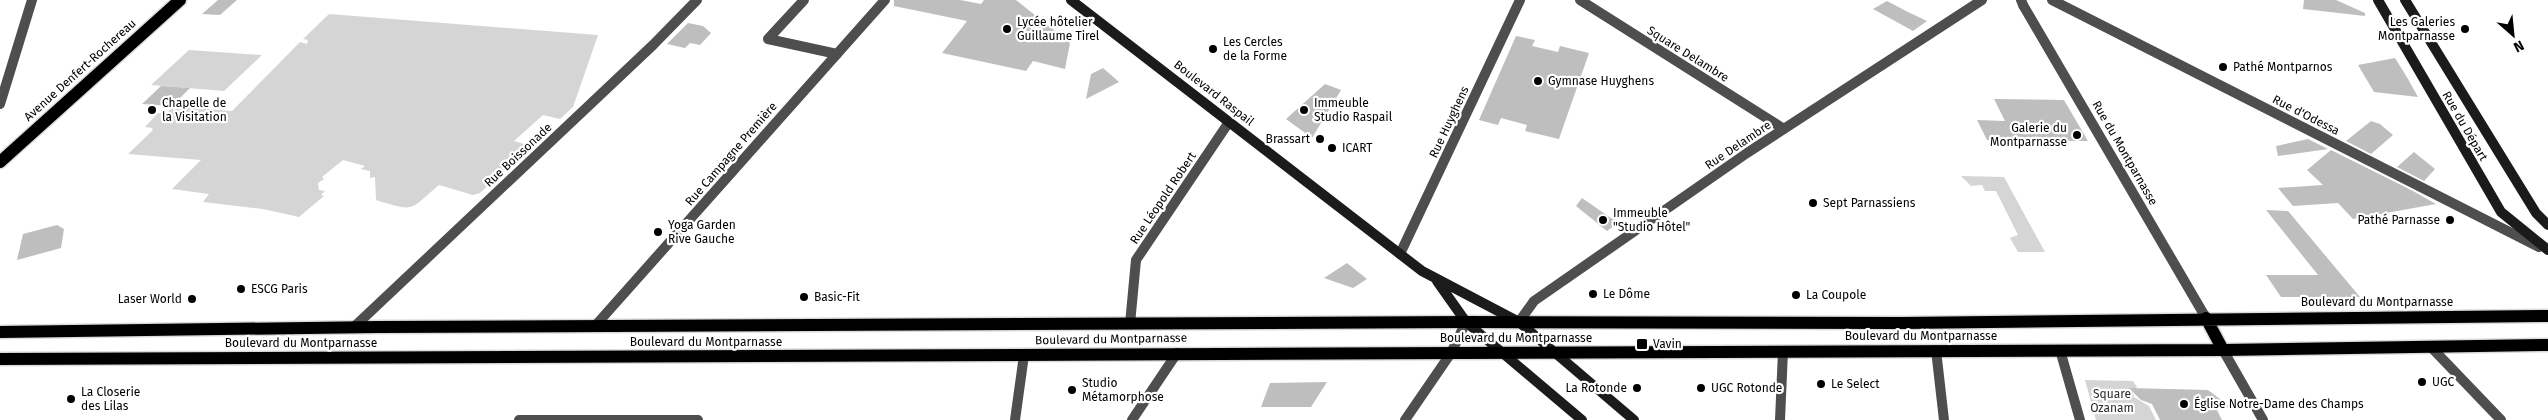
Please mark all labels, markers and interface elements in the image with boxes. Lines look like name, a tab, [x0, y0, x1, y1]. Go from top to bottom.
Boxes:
north arrow	[2488, 10, 2538, 60]
place label: Lycée hôtelier Guillaume Tirel	[1017, 15, 1100, 43]
place label: Les Galeries Montparnasse	[2378, 15, 2455, 43]
street label: Avenue Denfert-Rochereau	[21, 16, 139, 124]
marker: Lycée hôtelier Guillaume Tirel	[1001, 23, 1013, 35]
street label: Square Delambre	[1645, 23, 1731, 85]
marker: Les Galeries Montparnasse	[2459, 23, 2471, 35]
place label: Les Cercles de la Forme	[1223, 35, 1287, 63]
text: N	[2511, 36, 2527, 56]
marker: Les Cercles de la Forme	[1207, 43, 1219, 55]
street label: Boulevard Raspail	[1171, 57, 1257, 129]
place label: Pathé Montparnos	[2233, 60, 2333, 74]
marker: Pathé Montparnos	[2217, 61, 2229, 73]
place label: Gymnase Huyghens	[1548, 74, 1654, 88]
marker: Gymnase Huyghens	[1532, 75, 1544, 87]
street label: Rue Huyghens	[1426, 84, 1472, 160]
street label: Rue du Départ	[2439, 89, 2491, 164]
street label: Rue d'Odessa	[2270, 92, 2342, 138]
place label: Chapelle de la Visitation	[162, 96, 227, 124]
place label: Immeuble Studio Raspail	[1314, 96, 1393, 124]
street label: Rue du Montparnasse	[2089, 98, 2161, 208]
street label: Rue Campagne Première	[682, 99, 780, 209]
marker: Chapelle de la Visitation	[146, 104, 158, 116]
marker: Immeuble Studio Raspail	[1298, 104, 1310, 116]
street label: Rue Delambre	[1702, 118, 1774, 172]
street label: Rue Boissonade	[481, 120, 555, 190]
place label: Galerie du Montparnasse	[1990, 121, 2067, 149]
marker: Galerie du Montparnasse	[2071, 129, 2083, 141]
place label: Brassart	[1266, 132, 1311, 146]
marker: Brassart	[1314, 133, 1326, 145]
place label: ICART	[1342, 141, 1373, 155]
marker: ICART	[1326, 142, 1338, 154]
street label: Rue Léopold Robert	[1127, 149, 1199, 247]
place label: Sept Parnassiens	[1823, 196, 1916, 210]
marker: Sept Parnassiens	[1807, 197, 1819, 209]
place label: Immeuble "Studio Hôtel"	[1613, 206, 1691, 234]
place label: Pathé Parnasse	[2358, 213, 2440, 227]
marker: Immeuble "Studio Hôtel"	[1597, 214, 1609, 226]
marker: Pathé Parnasse	[2444, 214, 2456, 226]
place label: Yoga Garden Rive Gauche	[668, 218, 736, 246]
marker: Yoga Garden Rive Gauche	[652, 226, 664, 238]
place label: ESCG Paris	[251, 282, 308, 296]
marker: ESCG Paris	[235, 283, 247, 295]
place label: Le Dôme	[1603, 287, 1650, 301]
marker: Le Dôme	[1587, 288, 1599, 300]
place label: La Coupole	[1806, 288, 1866, 302]
marker: La Coupole	[1790, 289, 1802, 301]
place label: Basic-Fit	[814, 290, 861, 304]
marker: Basic-Fit	[798, 291, 810, 303]
place label: Laser World	[118, 292, 182, 306]
marker: Laser World	[186, 293, 198, 305]
street label: Boulevard du Montparnasse	[2301, 295, 2453, 309]
street label: Boulevard du Montparnasse	[1845, 329, 1997, 343]
street label: Boulevard du Montparnasse	[1035, 331, 1187, 347]
street label: Boulevard du Montparnasse	[1440, 331, 1592, 345]
street label: Boulevard du Montparnasse	[630, 335, 782, 349]
street label: Boulevard du Montparnasse	[225, 336, 377, 350]
marker: Vavin	[1635, 337, 1649, 351]
place label: Vavin	[1653, 337, 1682, 351]
place label: UGC	[2432, 375, 2455, 389]
place label: Studio Métamorphose	[1082, 376, 1164, 404]
marker: UGC	[2416, 376, 2428, 388]
place label: Le Select	[1831, 377, 1880, 391]
marker: Le Select	[1815, 378, 1827, 390]
place label: La Rotonde	[1565, 381, 1627, 395]
place label: UGC Rotonde	[1711, 381, 1782, 395]
marker: La Rotonde	[1631, 382, 1643, 394]
marker: UGC Rotonde	[1695, 382, 1707, 394]
marker: Studio Métamorphose	[1066, 384, 1078, 396]
place label: La Closerie des Lilas	[81, 385, 140, 413]
park label: Square Ozanam	[2090, 387, 2134, 415]
marker: La Closerie des Lilas	[65, 393, 77, 405]
place label: Église Notre-Dame des Champs	[2194, 396, 2364, 411]
marker: Église Notre-Dame des Champs	[2178, 398, 2190, 410]

